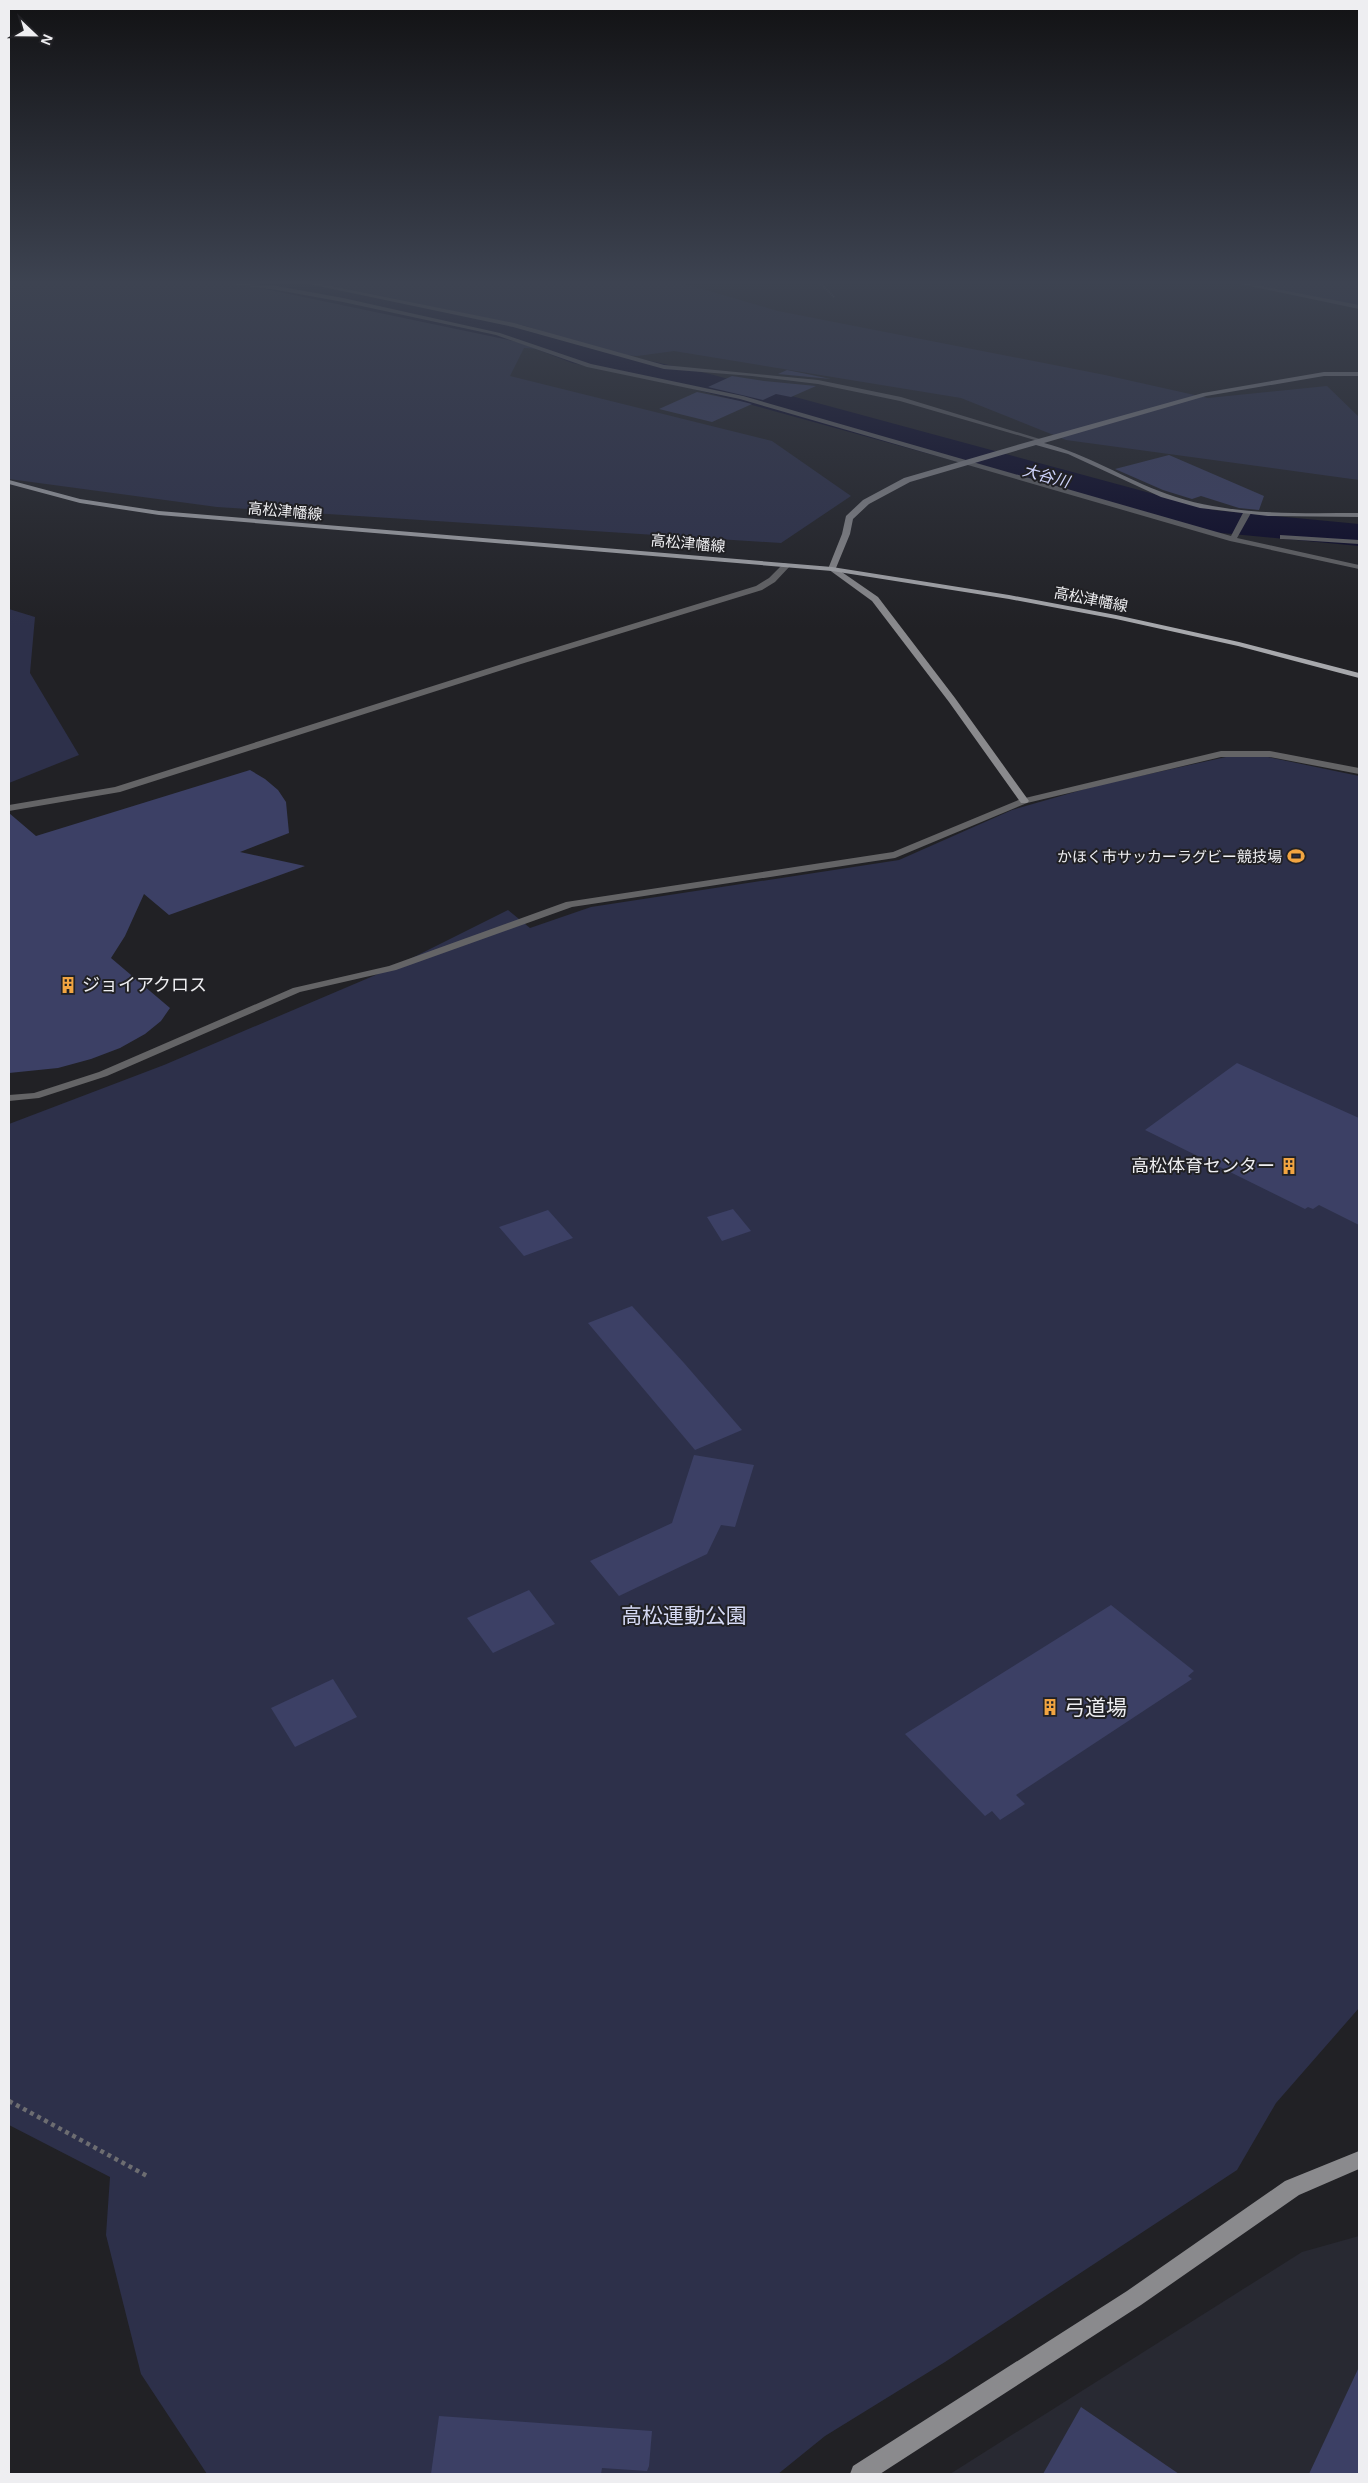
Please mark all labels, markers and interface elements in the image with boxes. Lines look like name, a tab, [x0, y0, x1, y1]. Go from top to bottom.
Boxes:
north arrow	[10, 10, 60, 60]
text: N	[38, 32, 56, 48]
water label: 大谷川	[1021, 462, 1073, 491]
street label: 高松津幡線	[247, 499, 323, 523]
street label: 高松津幡線	[650, 531, 726, 555]
street label: 高松津幡線	[1053, 583, 1129, 615]
sports icon: かほく市サッカーラグビー競技場	[1286, 846, 1306, 866]
place label: かほく市サッカーラグビー競技場	[1057, 848, 1282, 865]
building icon: ジョイアクロス	[58, 975, 78, 995]
place label: ジョイアクロス	[82, 975, 207, 995]
place label: 高松体育センター	[1131, 1156, 1275, 1176]
building icon: 高松体育センター	[1279, 1156, 1299, 1176]
park label: 高松運動公園	[621, 1604, 747, 1627]
place label: 弓道場	[1064, 1696, 1127, 1719]
building icon: 弓道場	[1040, 1697, 1060, 1717]

